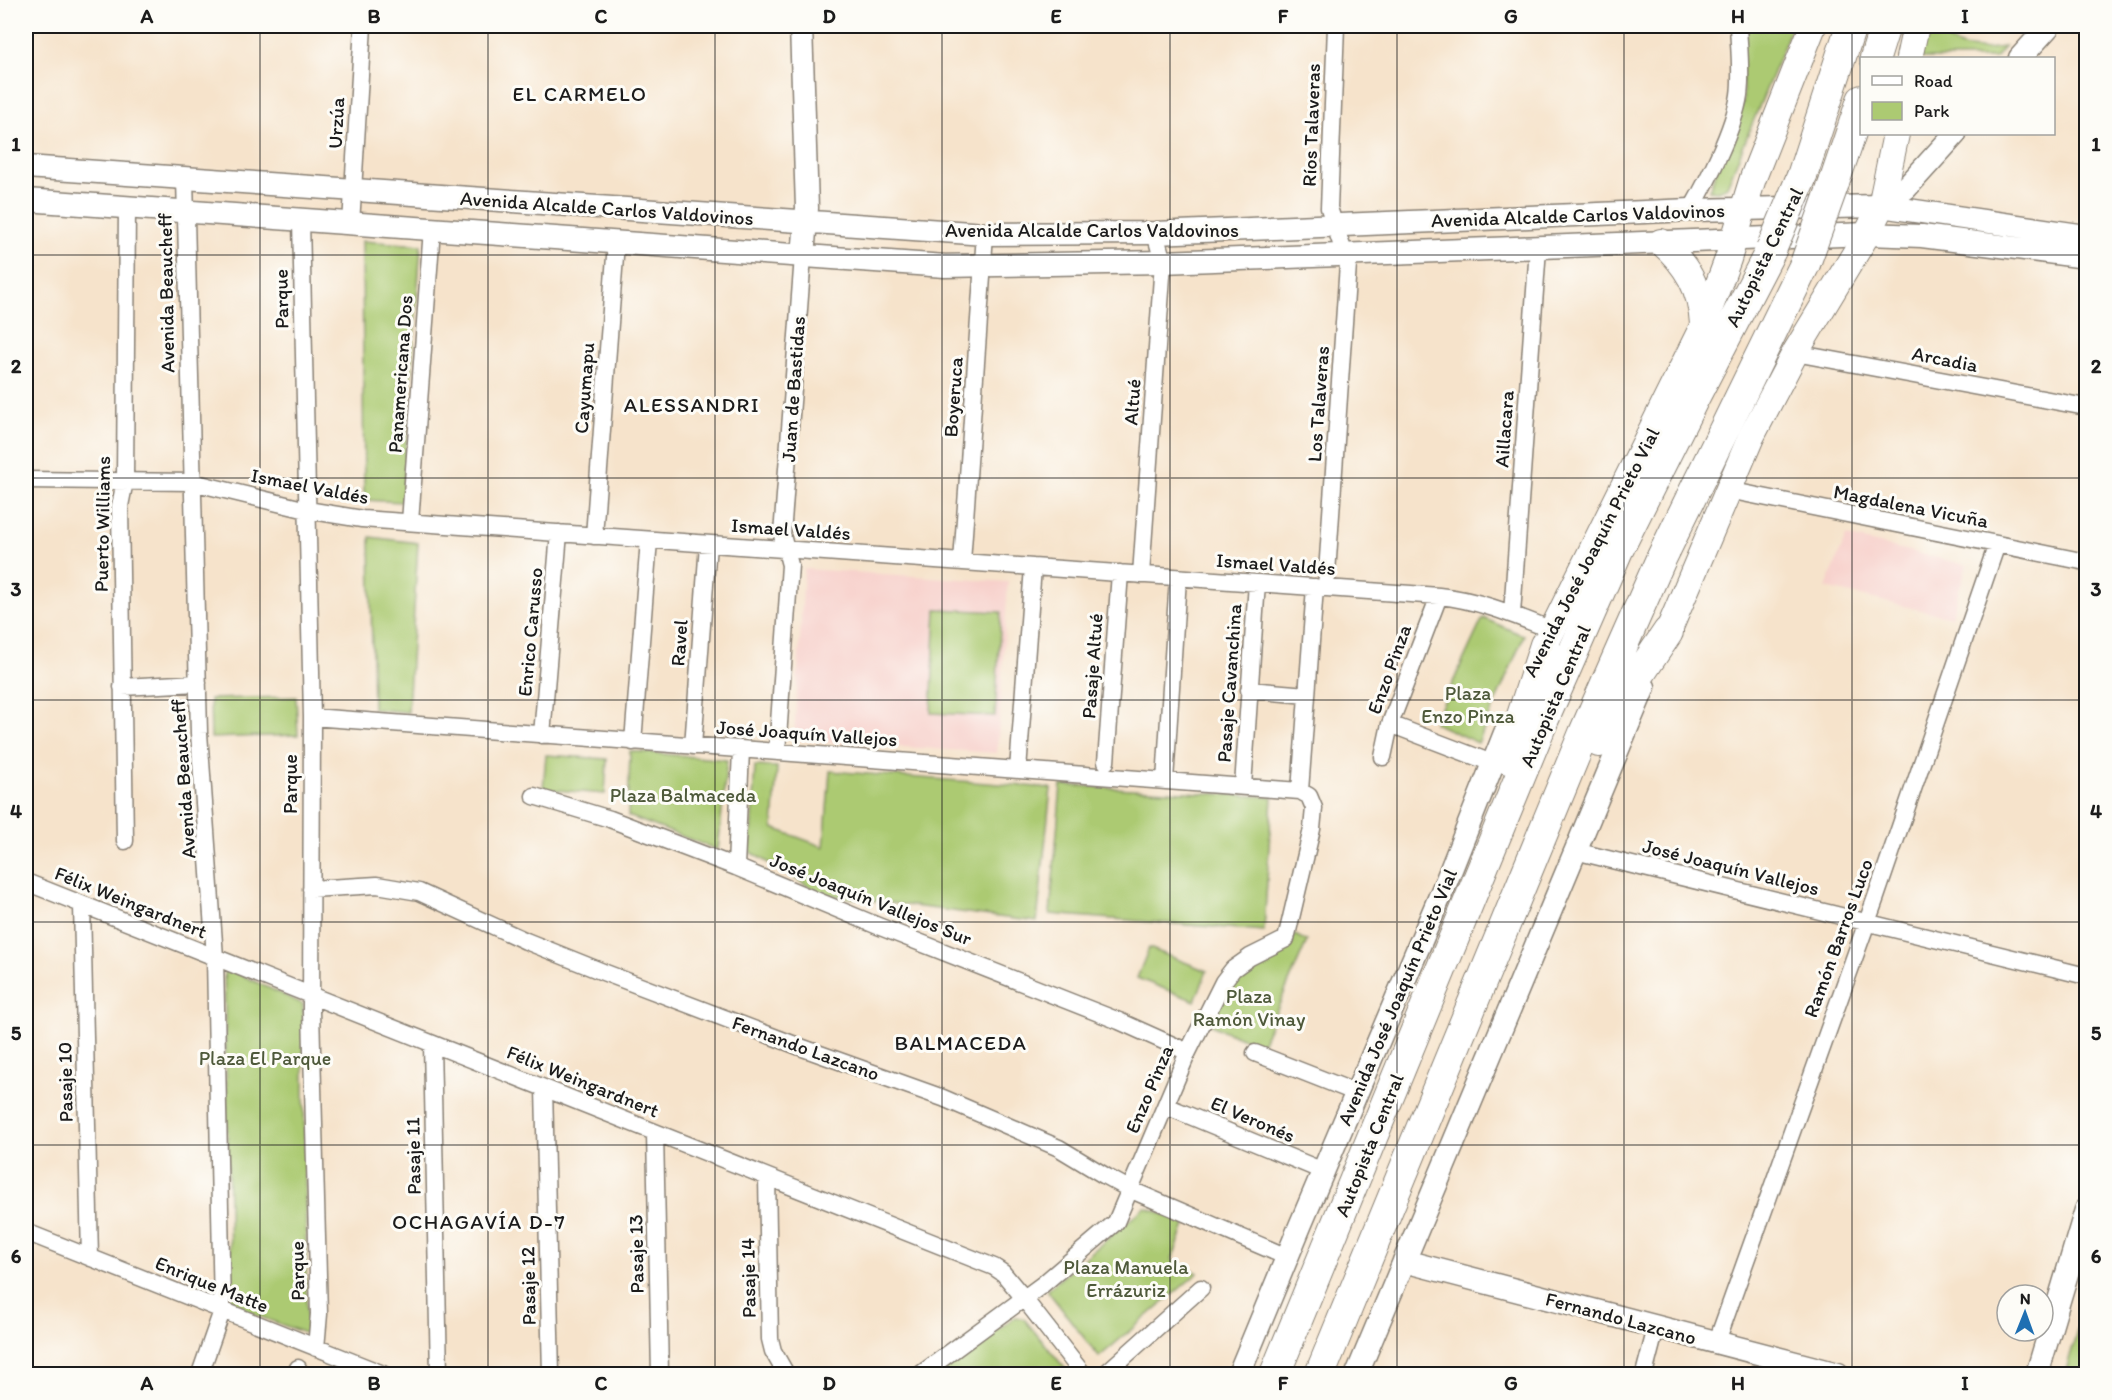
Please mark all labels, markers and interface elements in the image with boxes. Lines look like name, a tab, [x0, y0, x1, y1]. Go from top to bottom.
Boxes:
text: A	[140, 4, 154, 28]
text: B	[368, 4, 381, 28]
text: C	[595, 4, 608, 28]
text: D	[822, 4, 836, 28]
text: E	[1050, 4, 1062, 28]
text: F	[1278, 4, 1289, 28]
text: G	[1504, 4, 1518, 28]
text: H	[1731, 4, 1745, 28]
text: I	[1961, 4, 1969, 28]
legend	[1860, 57, 2055, 135]
street label: Ríos Talaveras	[1297, 63, 1325, 187]
text: Road	[1914, 70, 1953, 92]
district label: EL CARMELO	[512, 81, 648, 106]
street label: Urzúa	[323, 96, 349, 149]
text: Park	[1914, 100, 1949, 122]
text: 1	[11, 132, 21, 156]
text: 1	[2091, 132, 2101, 156]
street label: Autopista Central	[1720, 183, 1808, 331]
street label: Avenida Alcalde Carlos Valdovinos	[459, 186, 755, 230]
street label: Avenida Alcalde Carlos Valdovinos	[1431, 198, 1725, 232]
street label: Avenida Beaucheff	[153, 212, 179, 373]
street label: Avenida Alcalde Carlos Valdovinos	[945, 218, 1239, 242]
street label: Parque	[268, 269, 294, 329]
street label: Panamericana Dos	[383, 294, 417, 454]
street label: Juan de Bastidas	[776, 315, 810, 463]
street label: Arcadia	[1910, 341, 1981, 377]
street label: Cayumapu	[569, 342, 599, 434]
street label: Los Talaveras	[1302, 345, 1334, 463]
text: 2	[11, 354, 22, 378]
text: 2	[2091, 354, 2102, 378]
street label: Boyeruca	[938, 355, 968, 438]
street label: Altué	[1118, 378, 1146, 426]
street label: Aillacara	[1489, 389, 1519, 468]
district label: ALESSANDRI	[624, 392, 760, 417]
street label: Avenida José Joaquín Prieto Vial	[1517, 423, 1665, 681]
street label: Puerto Williams	[89, 456, 115, 592]
street label: Ismael Valdés	[249, 463, 371, 509]
street label: Magdalena Vicuña	[1831, 479, 1991, 533]
street label: Ismael Valdés	[731, 513, 851, 545]
street label: Ismael Valdés	[1216, 548, 1336, 580]
street label: Enrico Carusso	[512, 567, 548, 697]
text: 3	[11, 577, 22, 601]
text: 3	[2091, 577, 2102, 601]
street label: Pasaje Cavanchina	[1211, 602, 1247, 763]
street label: Pasaje Altué	[1076, 612, 1108, 720]
street label: Ravel	[665, 618, 693, 667]
street label: Enzo Pinza	[1362, 620, 1416, 717]
street label: Autopista Central	[1514, 621, 1596, 771]
park label: Plaza Enzo Pinza	[1421, 681, 1515, 728]
street label: Avenida Beaucheff	[165, 698, 201, 860]
street label: José Joaquín Vallejos	[716, 715, 898, 751]
street label: Parque	[278, 754, 302, 814]
park label: Plaza Balmaceda	[610, 783, 757, 807]
text: 4	[10, 799, 22, 823]
text: 4	[2090, 799, 2102, 823]
street label: José Joaquín Vallejos	[1640, 833, 1822, 901]
street label: José Joaquín Vallejos Sur	[767, 848, 976, 951]
street label: Ramón Barros Luco	[1798, 855, 1878, 1021]
street label: Félix Weingardnert	[51, 861, 211, 943]
street label: Avenida José Joaquín Prieto Vial	[1332, 865, 1462, 1129]
park label: Plaza Ramón Vinay	[1193, 984, 1306, 1031]
street label: Fernando Lazcano	[729, 1010, 883, 1086]
text: 5	[11, 1021, 22, 1045]
text: 5	[2091, 1021, 2102, 1045]
district label: BALMACEDA	[894, 1030, 1028, 1055]
street label: Félix Weingardnert	[503, 1040, 663, 1122]
street label: Pasaje 10	[52, 1041, 78, 1123]
street label: Enzo Pinza	[1120, 1041, 1179, 1137]
park label: Plaza El Parque	[199, 1046, 331, 1070]
street label: Autopista Central	[1329, 1070, 1409, 1220]
street label: El Veronés	[1207, 1091, 1299, 1148]
street label: Pasaje 11	[400, 1117, 426, 1195]
district label: OCHAGAVÍA D-7	[392, 1209, 566, 1234]
street label: Pasaje 13	[623, 1214, 649, 1294]
street label: Pasaje 14	[735, 1238, 761, 1318]
street label: Parque	[284, 1241, 310, 1301]
text: 6	[11, 1244, 22, 1268]
text: 6	[2091, 1244, 2102, 1268]
street label: Pasaje 12	[515, 1246, 541, 1326]
street label: Enrique Matte	[152, 1250, 272, 1318]
park label: Plaza Manuela Errázuriz	[1063, 1255, 1189, 1302]
north arrow	[1995, 1283, 2055, 1343]
street label: Fernando Lazcano	[1543, 1286, 1699, 1350]
text: N	[2020, 1289, 2031, 1308]
text: A	[140, 1371, 154, 1395]
text: B	[368, 1371, 381, 1395]
text: C	[595, 1371, 608, 1395]
text: D	[822, 1371, 836, 1395]
text: E	[1050, 1371, 1062, 1395]
text: F	[1278, 1371, 1289, 1395]
text: G	[1504, 1371, 1518, 1395]
text: H	[1731, 1371, 1745, 1395]
text: I	[1961, 1371, 1969, 1395]

